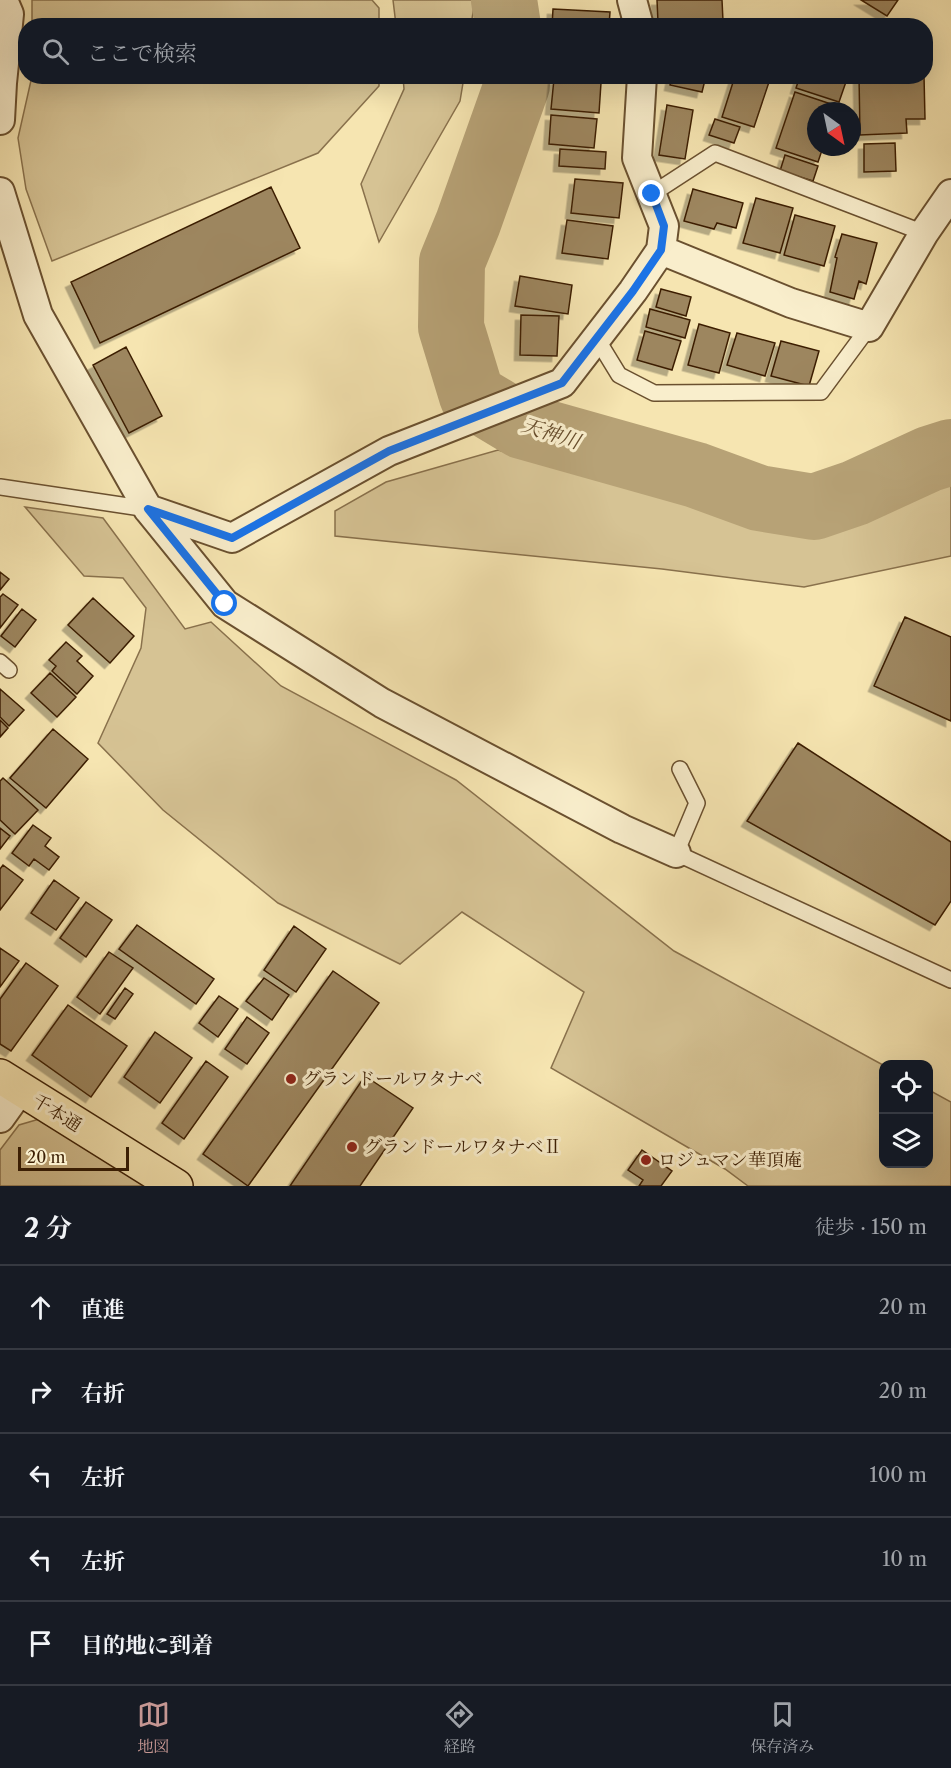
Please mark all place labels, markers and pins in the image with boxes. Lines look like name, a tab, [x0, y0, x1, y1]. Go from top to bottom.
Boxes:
place label: グランドールワタナベ	[303, 1068, 482, 1090]
marker: グランドールワタナベ	[284, 1072, 298, 1086]
place label: グランドールワタナベⅡ	[364, 1136, 561, 1158]
marker: グランドールワタナベⅡ	[345, 1140, 359, 1154]
place label: ロジュマン華頂庵	[658, 1149, 802, 1171]
marker: ロジュマン華頂庵	[639, 1153, 653, 1167]

